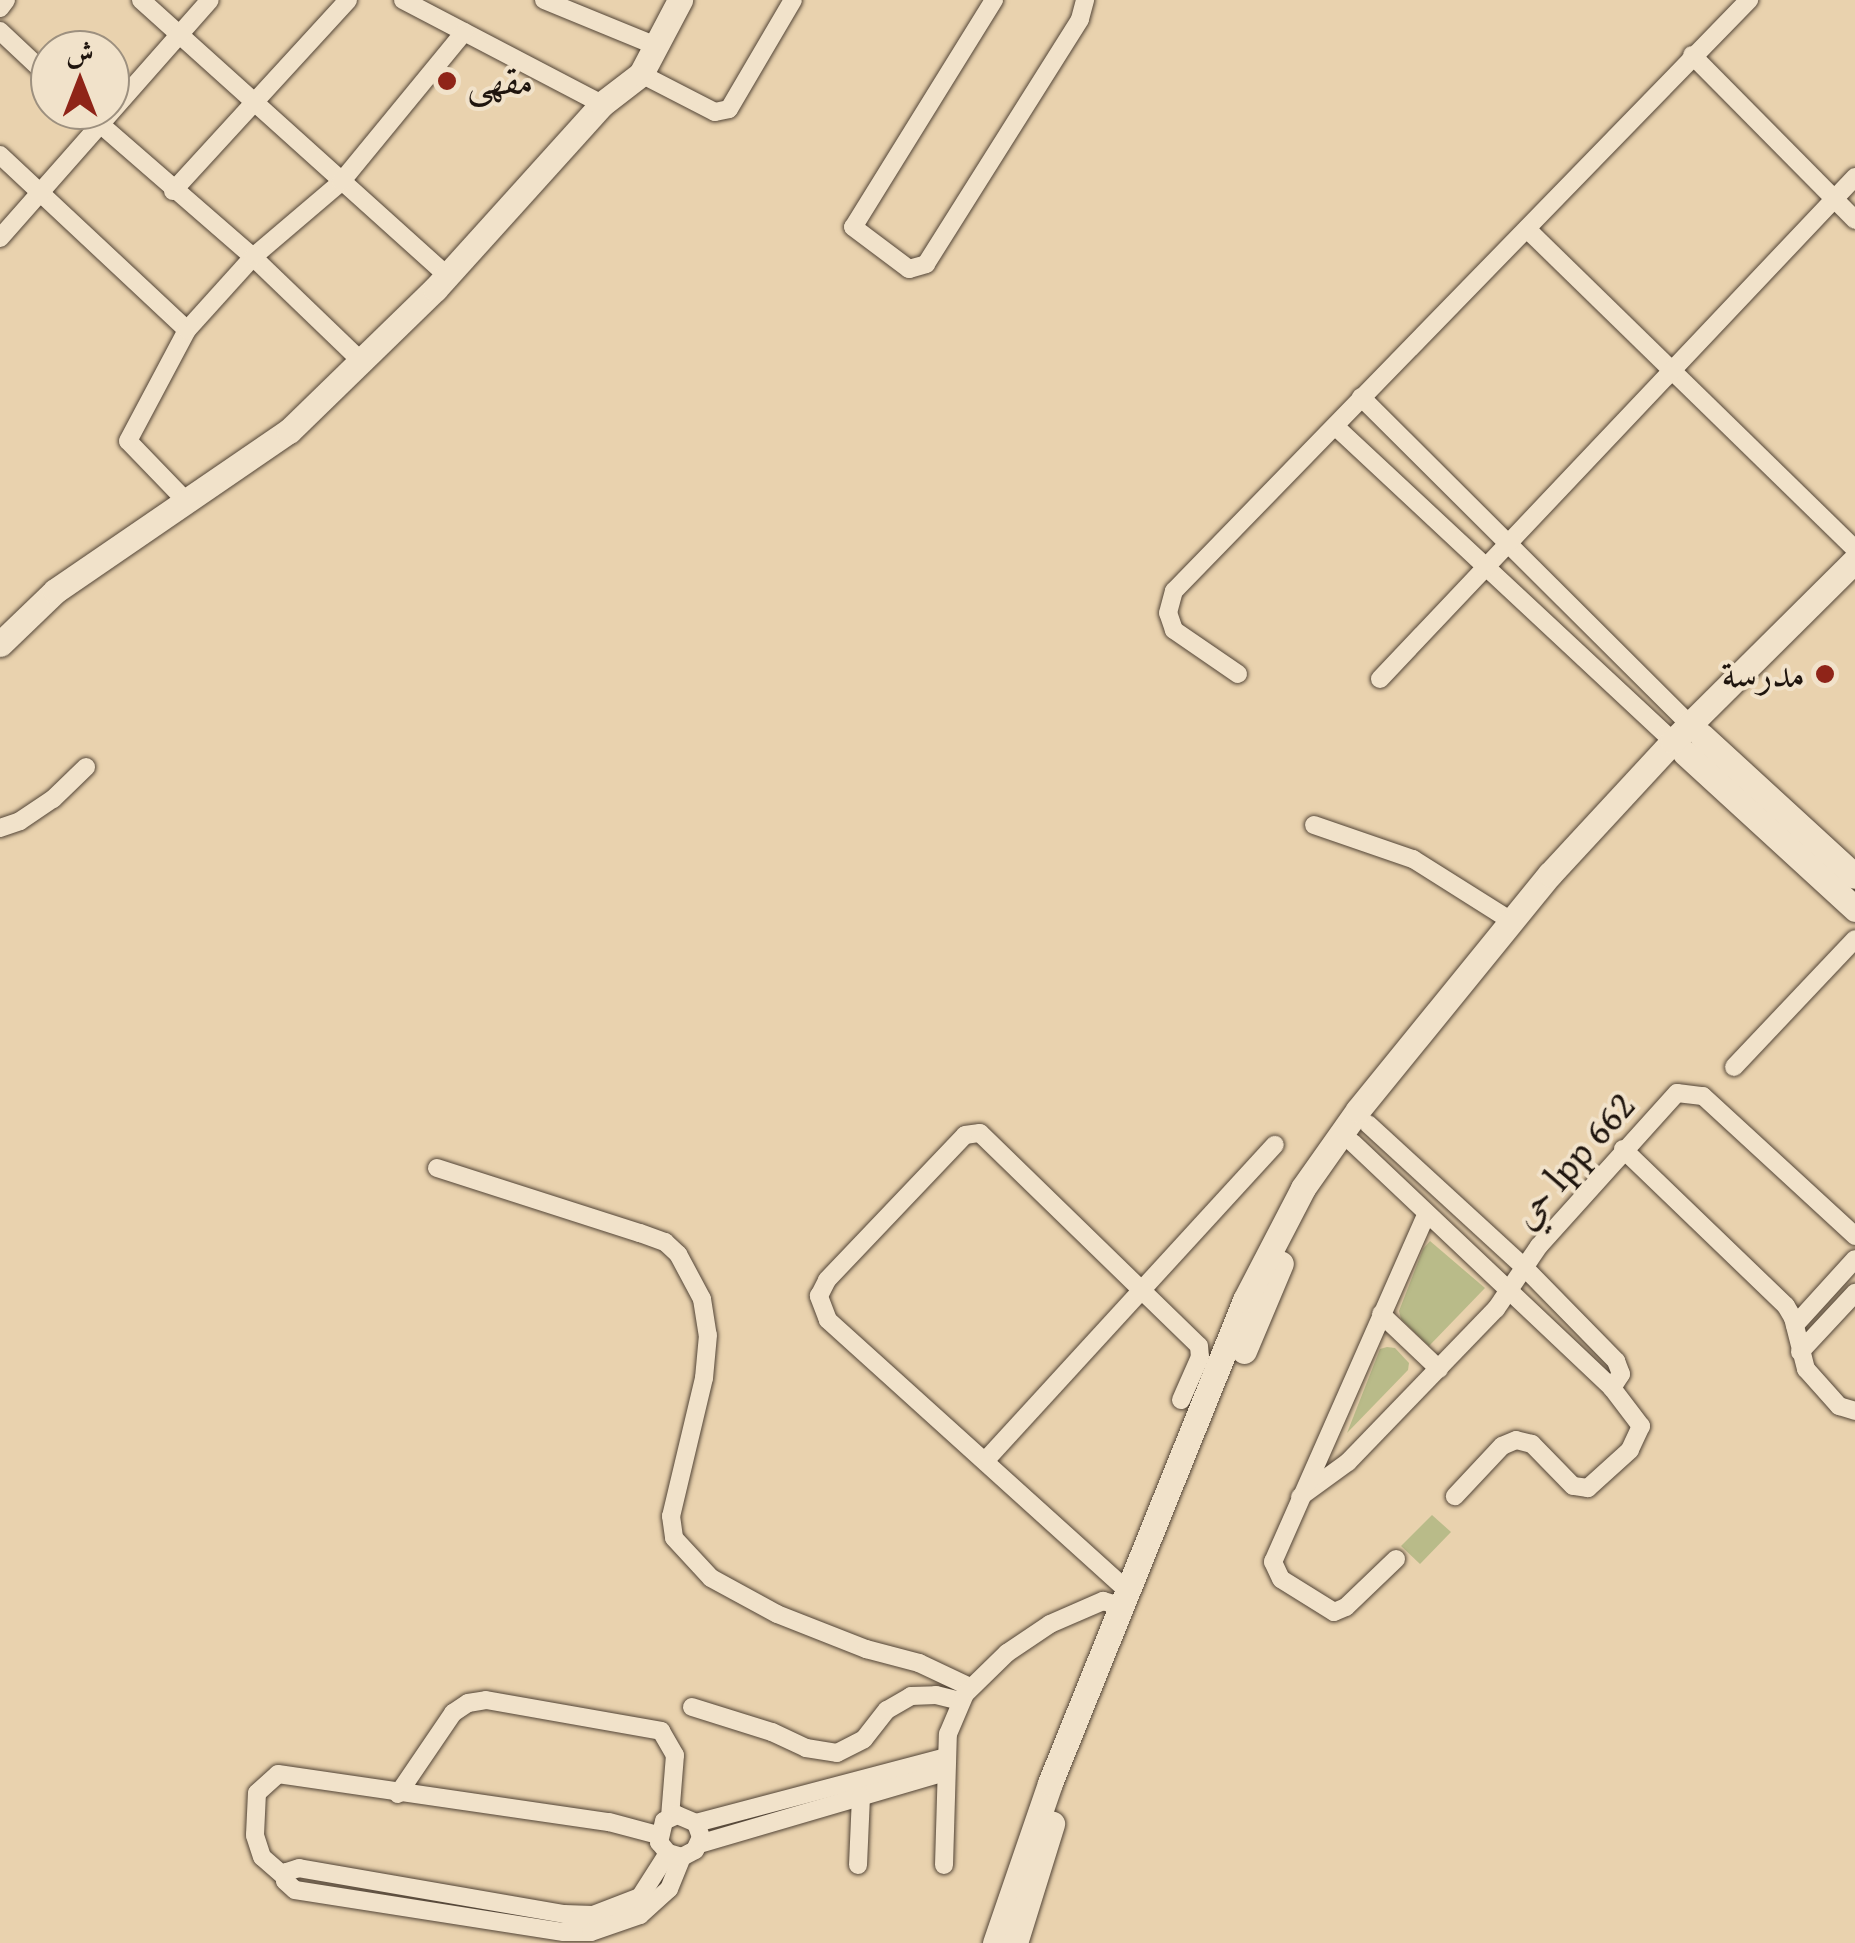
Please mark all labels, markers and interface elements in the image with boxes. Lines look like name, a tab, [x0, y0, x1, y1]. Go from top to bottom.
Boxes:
north arrow	[30, 30, 130, 130]
text: ش	[66, 31, 94, 72]
place label: مقهى	[467, 58, 533, 104]
marker: مقهى	[436, 70, 458, 92]
place label: مدرسة	[1721, 651, 1805, 697]
marker: مدرسة	[1814, 663, 1836, 685]
street label: حي lpp 662	[1502, 1083, 1644, 1237]

